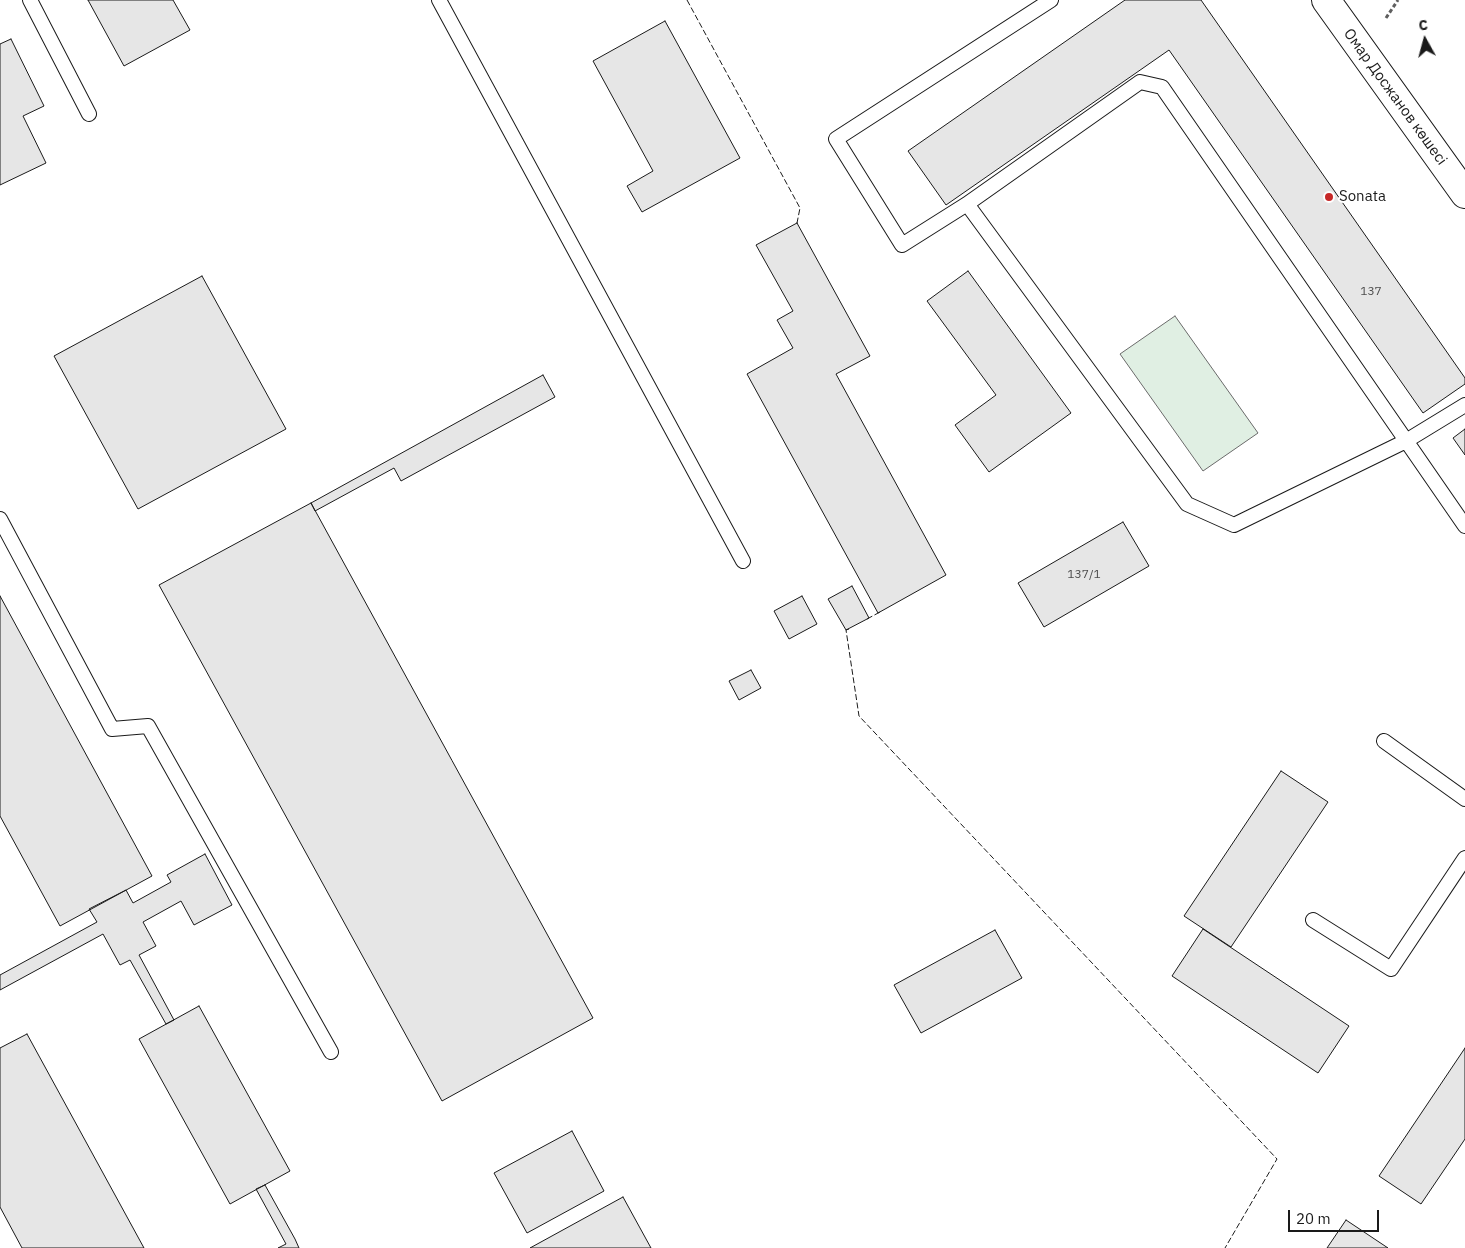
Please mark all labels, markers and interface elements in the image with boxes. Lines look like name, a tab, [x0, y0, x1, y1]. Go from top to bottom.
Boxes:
north arrow	[1400, 15, 1450, 65]
text: С	[1418, 16, 1429, 35]
street label: Омар Досжанов көшесі	[1339, 25, 1451, 169]
place label: Sonata	[1339, 188, 1386, 206]
marker: Sonata	[1323, 191, 1335, 203]
house number: 137	[1360, 285, 1382, 299]
house number: 137/1	[1067, 568, 1101, 582]
scale bar	[1290, 1200, 1381, 1232]
text: 20 m	[1296, 1209, 1331, 1228]

